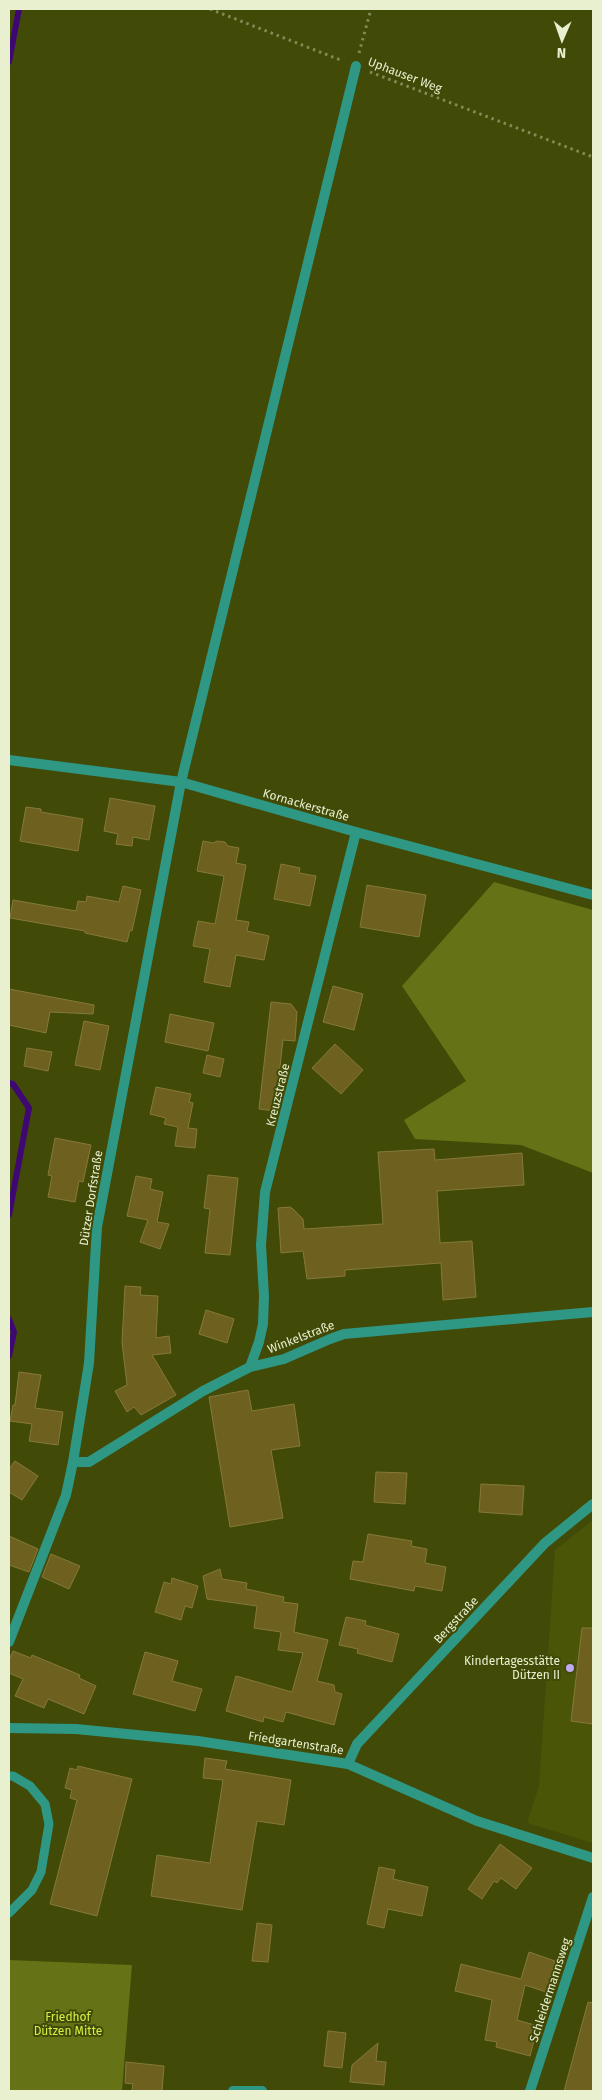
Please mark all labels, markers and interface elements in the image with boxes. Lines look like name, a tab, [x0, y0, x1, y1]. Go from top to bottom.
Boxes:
north arrow	[537, 15, 587, 65]
text: N	[557, 44, 567, 61]
street label: Uphauser Weg	[366, 54, 445, 96]
street label: Kornackerstraße	[261, 786, 351, 824]
street label: Kreuzstraße	[263, 1062, 293, 1128]
street label: Dützer Dorfstraße	[77, 1149, 105, 1247]
street label: Winkelstraße	[265, 1318, 337, 1356]
street label: Bergstraße	[431, 1594, 481, 1646]
place label: Kindertagesstätte Dützen II	[464, 1654, 560, 1682]
marker: Kindertagesstätte Dützen II	[564, 1662, 576, 1674]
street label: Friedgartenstraße	[247, 1729, 345, 1757]
street label: Schleidermannsweg	[527, 1935, 574, 2044]
park label: Friedhof Dützen Mitte	[34, 2010, 102, 2038]

